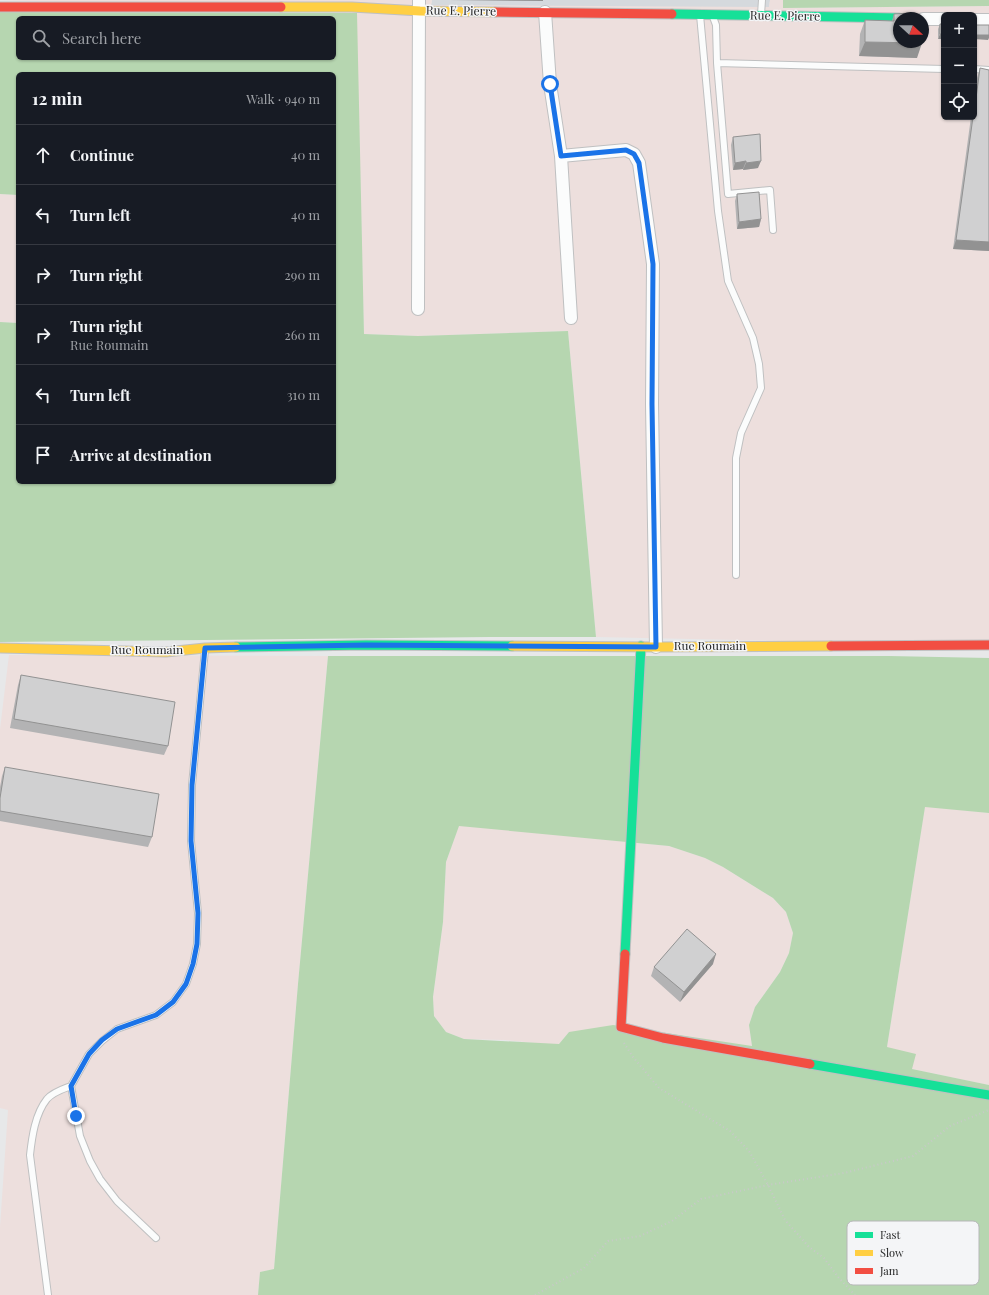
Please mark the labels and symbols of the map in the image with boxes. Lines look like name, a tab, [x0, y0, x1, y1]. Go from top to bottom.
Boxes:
street label: Rue E. Pierre	[426, 1, 496, 19]
street label: Rue E. Pierre	[750, 6, 820, 24]
north arrow	[893, 12, 929, 48]
route start	[541, 75, 559, 93]
street label: Rue Roumain	[674, 637, 746, 653]
street label: Rue Roumain	[111, 641, 183, 657]
route end	[67, 1107, 85, 1125]
legend	[847, 1221, 979, 1285]
text: Fast	[880, 1227, 900, 1242]
text: Slow	[880, 1245, 904, 1260]
text: Jam	[879, 1263, 899, 1278]

